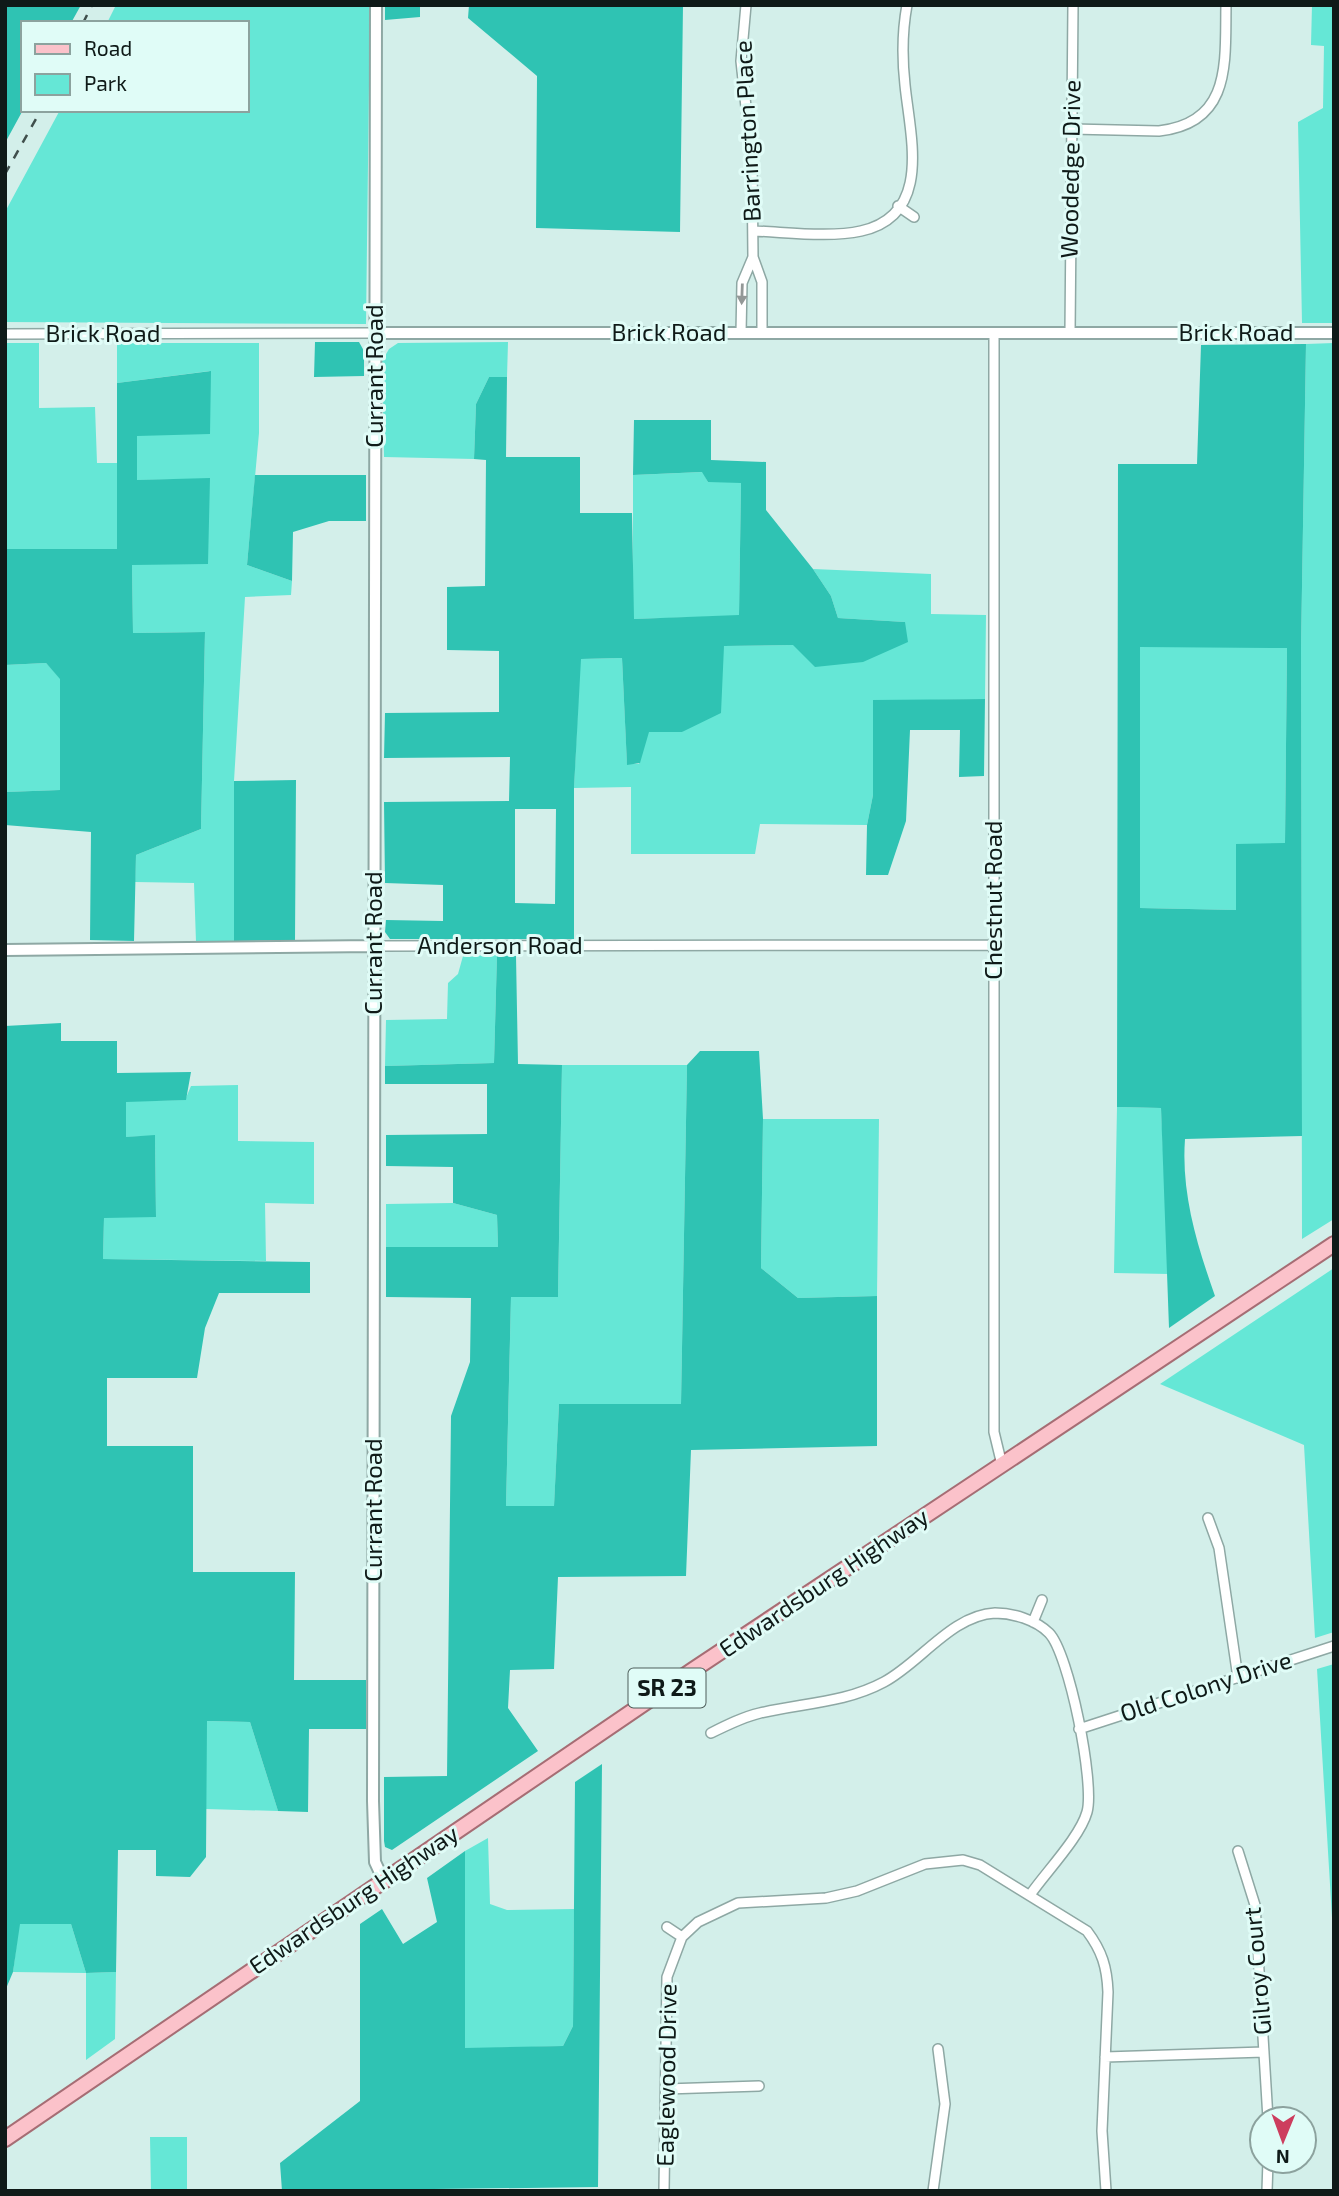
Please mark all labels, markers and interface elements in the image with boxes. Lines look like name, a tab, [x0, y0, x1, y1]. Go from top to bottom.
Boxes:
legend	[21, 21, 248, 112]
text: Road	[84, 35, 132, 60]
street label: Barrington Place	[727, 40, 766, 222]
text: Park	[84, 70, 127, 95]
street label: Woodedge Drive	[1053, 79, 1086, 258]
one-way arrow	[736, 283, 747, 305]
street label: Currant Road	[359, 304, 388, 448]
street label: Brick Road	[612, 317, 726, 346]
street label: Brick Road	[1179, 317, 1293, 346]
street label: Brick Road	[46, 318, 160, 347]
street label: Chestnut Road	[978, 820, 1007, 980]
street label: Currant Road	[358, 871, 387, 1015]
street label: Anderson Road	[417, 930, 583, 959]
street label: Currant Road	[358, 1438, 387, 1582]
street label: Edwardsburg Highway	[713, 1501, 933, 1663]
street label: Old Colony Drive	[1116, 1644, 1295, 1727]
road number: SR 23	[628, 1668, 706, 1708]
street label: Edwardsburg Highway	[243, 1818, 463, 1980]
street label: Gilroy Court	[1236, 1906, 1277, 2036]
street label: Eaglewood Drive	[649, 1983, 682, 2167]
north arrow	[1248, 2105, 1318, 2175]
text: N	[1276, 2146, 1290, 2169]

